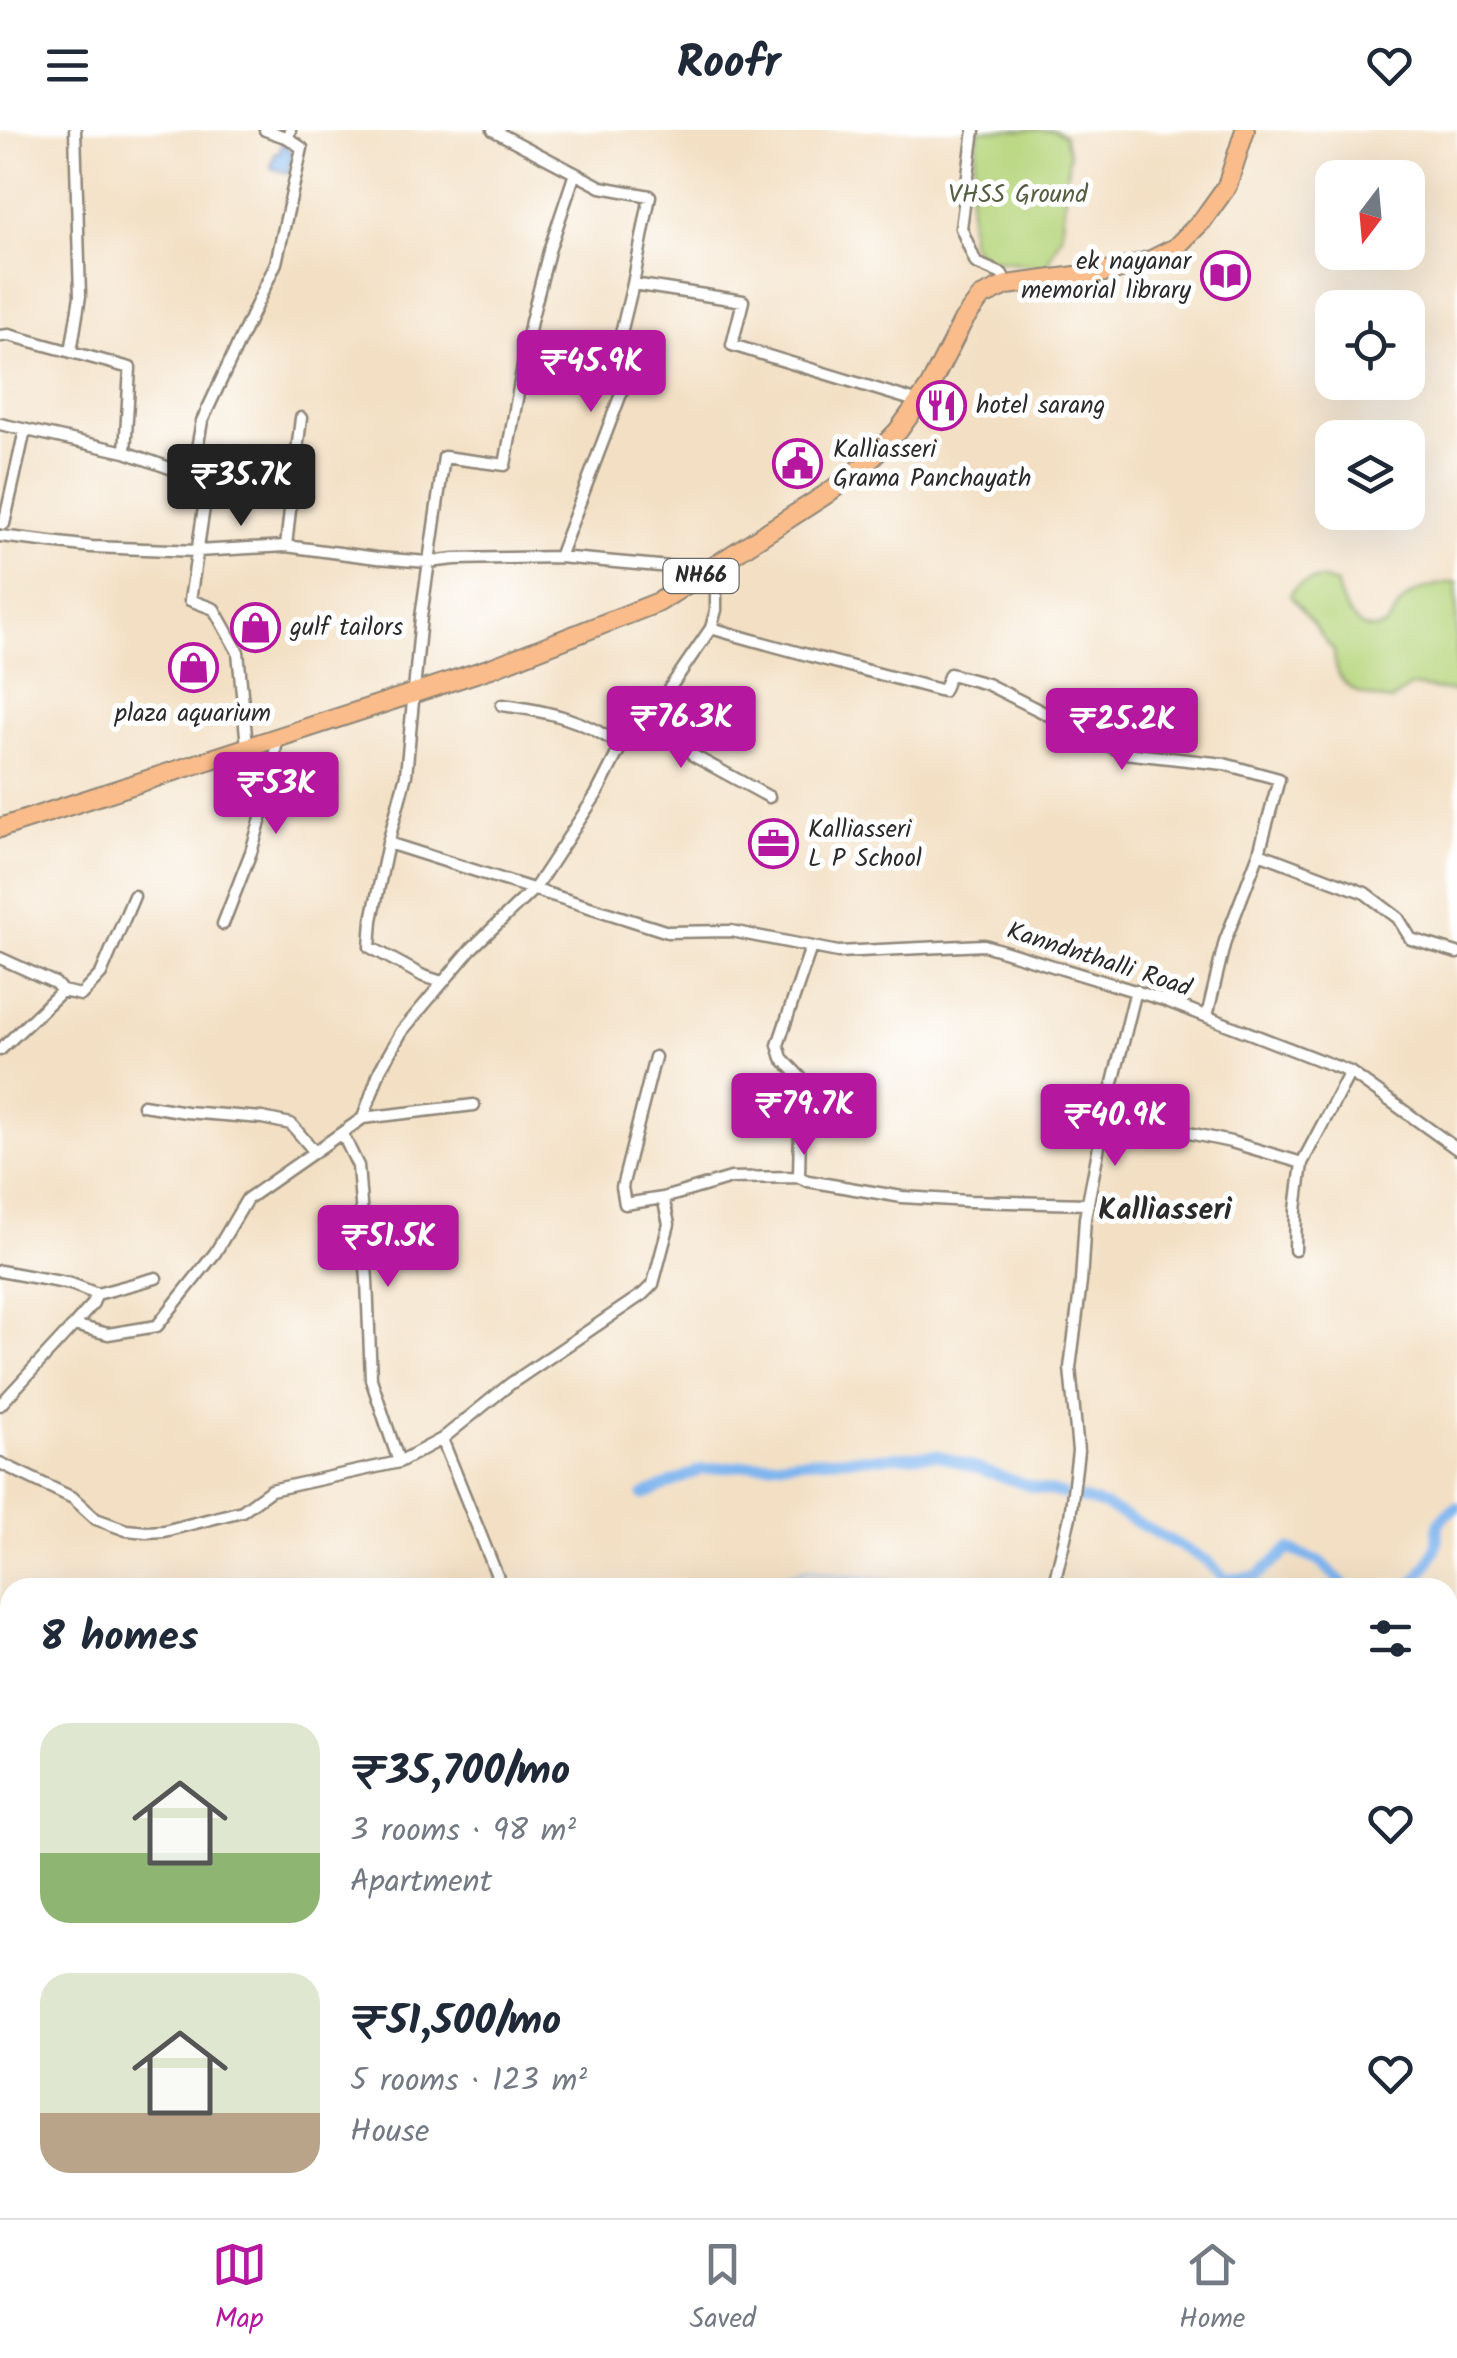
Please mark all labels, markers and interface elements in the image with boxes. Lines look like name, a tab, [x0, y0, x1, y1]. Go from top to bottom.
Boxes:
text: Roofr	[677, 29, 780, 101]
icon: menu	[40, 38, 95, 93]
icon: heart	[1362, 38, 1417, 93]
north arrow	[1315, 160, 1425, 270]
map controls	[1315, 160, 1425, 530]
park label: VHSS Ground	[948, 175, 1089, 215]
place label: ek nayanar memorial library	[1021, 242, 1193, 311]
library icon: ek nayanar memorial library	[1200, 250, 1252, 302]
button: locate	[1315, 290, 1425, 400]
pin: ₹45.9K	[510, 330, 672, 415]
text: ₹45.9K	[539, 337, 643, 388]
restaurant icon: hotel sarang	[915, 380, 967, 432]
place label: hotel sarang	[976, 386, 1105, 426]
button: layers	[1315, 420, 1425, 530]
place label: Kalliasseri Grama Panchayath	[833, 430, 1031, 499]
public building icon: Kalliasseri Grama Panchayath	[772, 438, 824, 490]
pin: ₹35.7K	[160, 444, 322, 529]
text: ₹35.7K	[189, 451, 293, 502]
road number: NH66	[664, 559, 738, 593]
shop icon: gulf tailors	[229, 602, 281, 654]
place label: gulf tailors	[289, 608, 404, 648]
shop icon: plaza aquarium	[167, 642, 219, 694]
pin: ₹76.3K	[600, 686, 762, 771]
pin: ₹25.2K	[1041, 688, 1203, 773]
text: ₹76.3K	[629, 693, 733, 744]
place label: plaza aquarium	[114, 694, 271, 734]
text: ₹25.2K	[1068, 695, 1176, 746]
pin: ₹53K	[217, 752, 335, 837]
text: ₹53K	[236, 759, 316, 810]
place label: Kalliasseri L P School	[808, 810, 922, 879]
office icon: Kalliasseri L P School	[747, 818, 799, 870]
street label: Kanndnthalli Road	[1001, 911, 1198, 1009]
pin: ₹79.7K	[723, 1073, 885, 1158]
text: ₹79.7K	[753, 1080, 855, 1131]
pin: ₹40.9K	[1034, 1084, 1196, 1169]
text: ₹40.9K	[1063, 1091, 1167, 1142]
district label: Kalliasseri	[1098, 1187, 1233, 1235]
pin: ₹51.5K	[307, 1205, 469, 1290]
text: ₹51.5K	[340, 1212, 436, 1263]
text: 8 homes	[40, 1605, 198, 1672]
icon: filters	[1363, 1611, 1418, 1666]
text: ₹35,700/mo	[350, 1739, 570, 1806]
icon: home	[120, 1763, 240, 1883]
icon: heart	[1363, 1796, 1418, 1851]
text: 3 rooms · 98 m²	[350, 1806, 576, 1857]
text: Apartment	[350, 1857, 492, 1908]
text: ₹51,500/mo	[350, 1989, 561, 2056]
icon: home	[120, 2013, 240, 2133]
icon: heart	[1363, 2046, 1418, 2101]
text: 5 rooms · 123 m²	[350, 2056, 587, 2107]
text: House	[350, 2107, 429, 2158]
tab: Map	[212, 2237, 267, 2342]
tab: Saved	[690, 2237, 756, 2342]
tab: Home	[1179, 2237, 1245, 2342]

